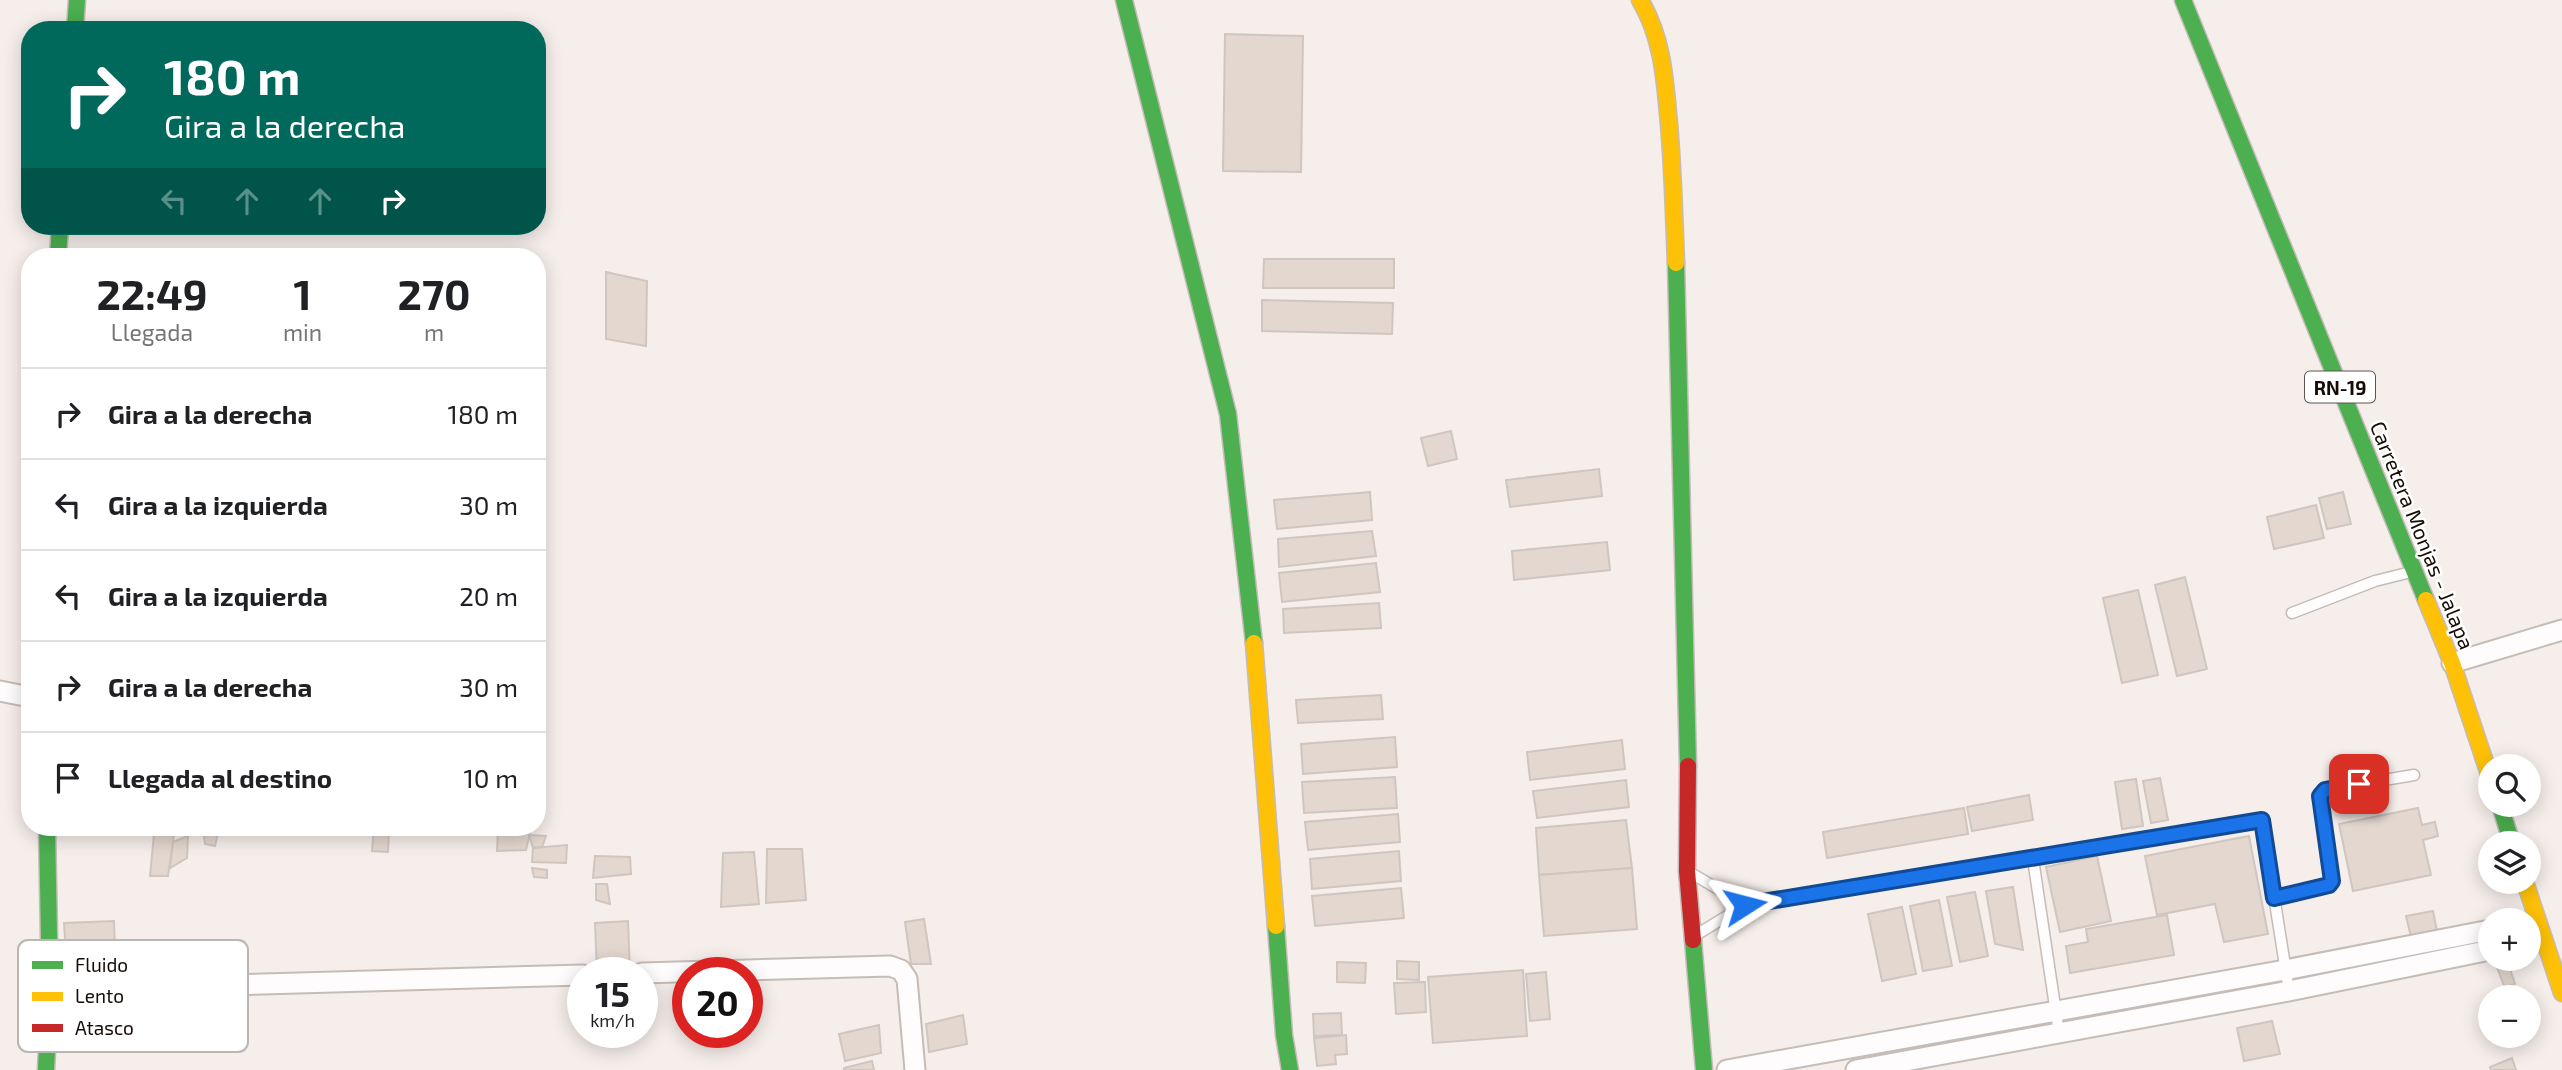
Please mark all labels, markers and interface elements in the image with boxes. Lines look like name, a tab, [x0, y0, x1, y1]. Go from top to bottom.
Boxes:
text: 180 m	[164, 46, 300, 105]
icon: right	[49, 49, 140, 140]
text: Gira a la derecha	[164, 106, 405, 144]
icon: left	[155, 182, 193, 220]
icon: ahead	[228, 182, 266, 220]
icon: ahead	[301, 182, 339, 220]
icon: right	[374, 182, 412, 220]
text: 22:49	[96, 268, 208, 318]
text: 1	[293, 268, 312, 318]
text: 270	[397, 268, 471, 318]
text: Llegada	[111, 318, 193, 346]
text: min	[283, 318, 322, 346]
text: m	[424, 318, 444, 346]
road number: RN-19	[2305, 372, 2375, 402]
icon: right	[49, 395, 87, 433]
text: Gira a la derecha	[108, 398, 312, 429]
text: 180 m	[448, 398, 518, 429]
street label: Carretera Monjas - Jalapa	[2365, 417, 2480, 653]
icon: left	[49, 486, 87, 524]
text: Gira a la izquierda	[108, 489, 328, 520]
text: 30 m	[459, 489, 518, 520]
icon: left	[49, 577, 87, 615]
text: Gira a la izquierda	[108, 580, 328, 611]
text: 20 m	[459, 580, 518, 611]
icon: right	[49, 668, 87, 706]
text: Gira a la derecha	[108, 671, 312, 702]
text: 30 m	[459, 671, 518, 702]
pin	[2329, 754, 2389, 814]
map controls	[2478, 754, 2541, 1048]
button: search	[2478, 754, 2541, 817]
icon: arrive	[49, 759, 87, 797]
text: Llegada al destino	[108, 762, 332, 793]
text: 10 m	[463, 762, 518, 793]
icon: arrive	[2340, 765, 2378, 803]
button: layers	[2478, 831, 2541, 894]
position arrow	[1708, 868, 1782, 942]
button: +	[2478, 908, 2541, 971]
legend	[18, 940, 248, 1052]
text: Fluido	[75, 953, 128, 976]
speed limit sign: 20	[672, 957, 763, 1048]
text: 15	[595, 972, 630, 1014]
text: Lento	[75, 984, 124, 1007]
button: −	[2478, 985, 2541, 1048]
text: km/h	[590, 1009, 635, 1031]
text: Atasco	[75, 1016, 134, 1039]

